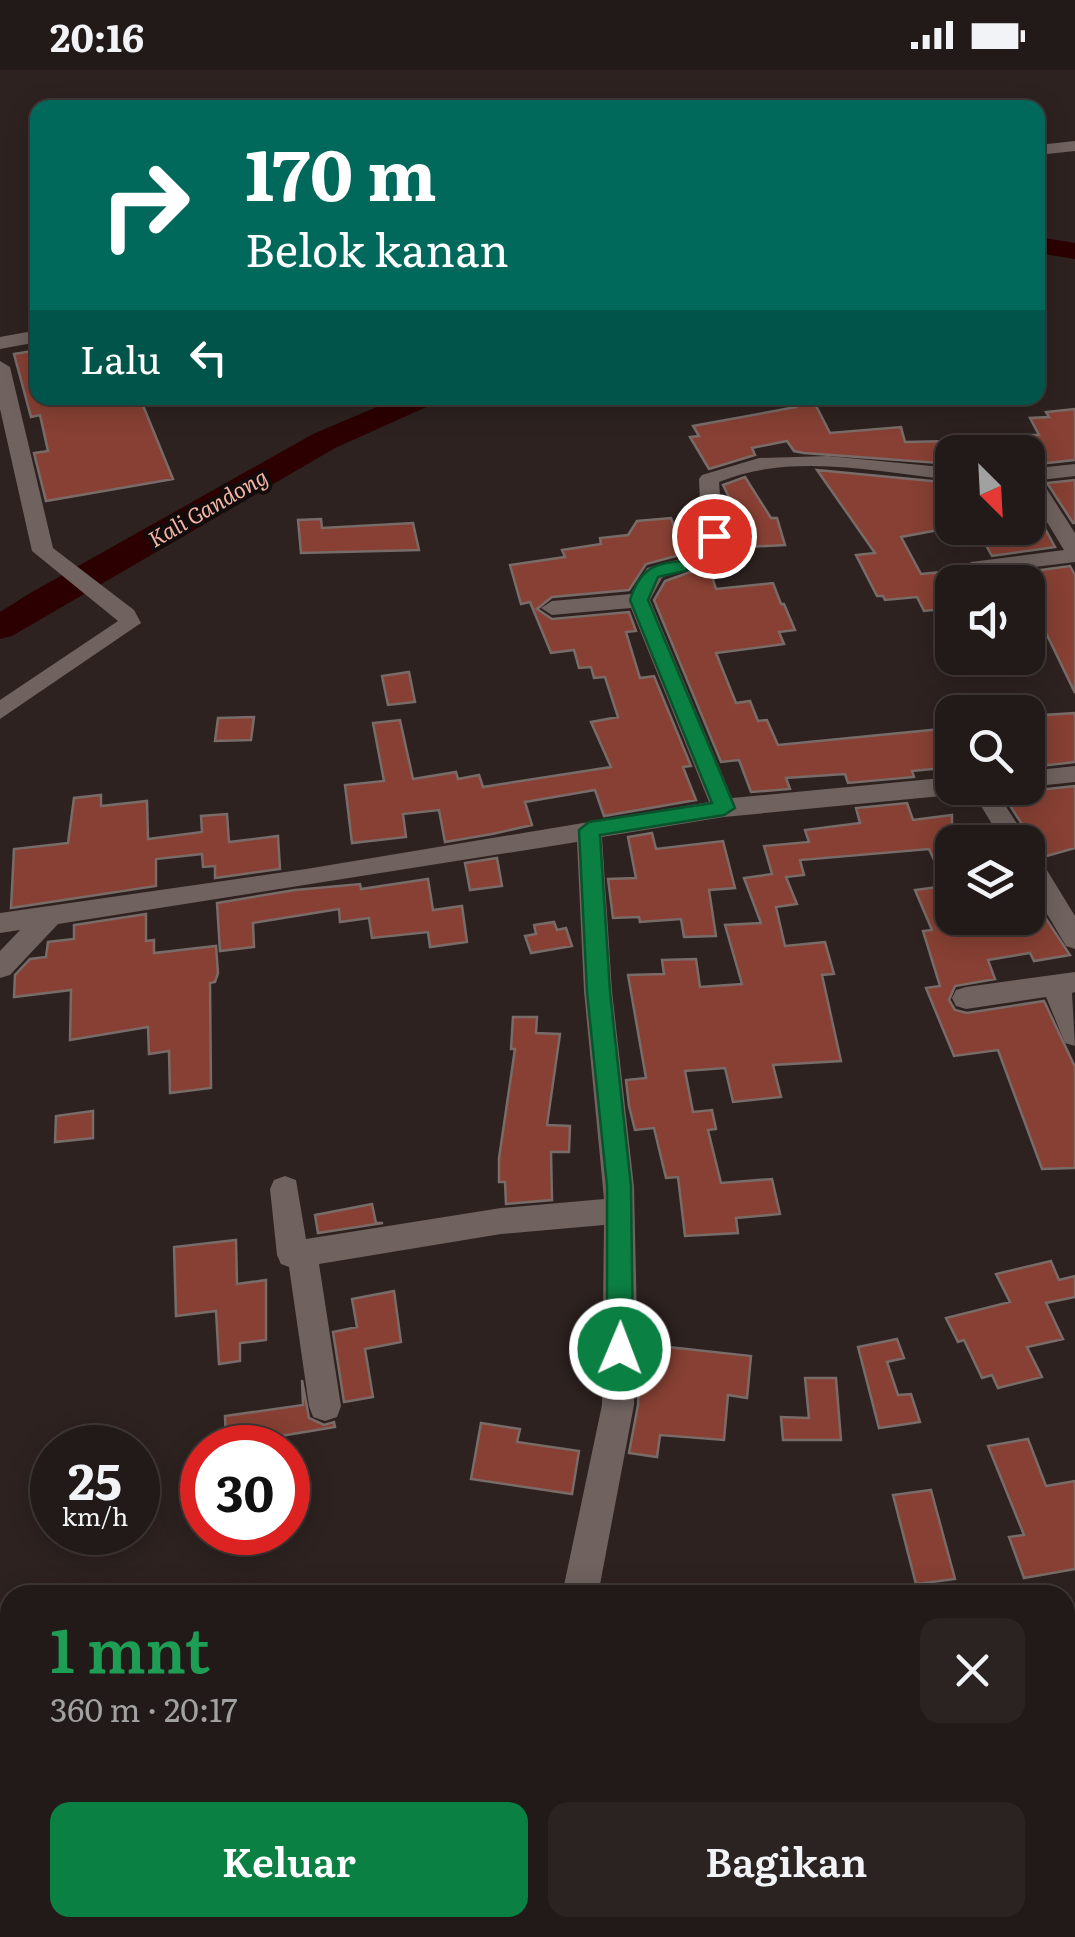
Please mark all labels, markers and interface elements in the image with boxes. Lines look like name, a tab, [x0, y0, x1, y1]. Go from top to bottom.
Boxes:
text: 20:16	[50, 7, 144, 64]
text: 170 m	[245, 119, 437, 223]
icon: right	[80, 140, 210, 270]
text: Belok kanan	[245, 214, 509, 281]
text: Lalu	[80, 329, 161, 386]
icon: left	[181, 330, 236, 385]
north arrow	[935, 435, 1045, 545]
map controls	[935, 435, 1045, 935]
water label: Kali Gandong	[141, 459, 273, 554]
pin	[672, 494, 757, 579]
icon: arrive	[687, 509, 742, 564]
button: sound	[935, 565, 1045, 675]
button: search	[935, 695, 1045, 805]
button: layers	[935, 825, 1045, 935]
position arrow	[568, 1297, 672, 1401]
speed limit sign: 30	[180, 1425, 310, 1555]
text: 25	[68, 1441, 122, 1515]
text: km/h	[62, 1497, 128, 1534]
text: 1 mnt	[50, 1602, 210, 1691]
button: close	[920, 1618, 1025, 1723]
text: 360 m · 20:17	[50, 1684, 238, 1732]
button: Keluar	[50, 1802, 528, 1917]
button: Bagikan	[548, 1802, 1025, 1917]

